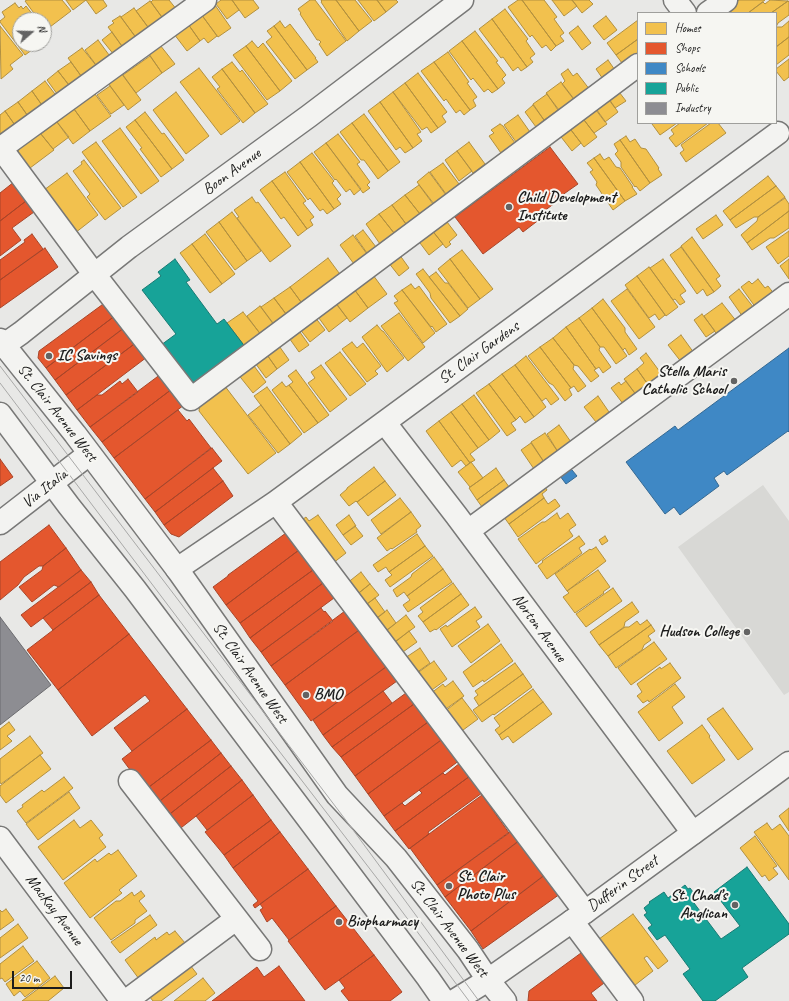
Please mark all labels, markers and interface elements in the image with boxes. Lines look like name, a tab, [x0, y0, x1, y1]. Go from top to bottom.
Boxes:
north arrow	[12, 12, 52, 52]
legend	[637, 12, 777, 124]
text: Homes	[675, 20, 701, 36]
text: N	[35, 23, 50, 34]
text: Shops	[675, 40, 700, 56]
text: Schools	[675, 60, 705, 76]
text: Public	[675, 80, 699, 96]
text: Industry	[675, 100, 711, 116]
street label: Boon Avenue	[199, 144, 265, 200]
place label: Child Development Institute	[517, 188, 616, 226]
marker: Child Development Institute	[504, 202, 514, 212]
street label: St. Clair Gardens	[435, 317, 523, 389]
place label: IC Savings	[57, 346, 117, 366]
marker: IC Savings	[44, 351, 54, 361]
street label: St. Clair Avenue West	[13, 360, 101, 466]
place label: Stella Maris Catholic School	[642, 362, 726, 400]
marker: Stella Maris Catholic School	[729, 376, 739, 386]
street label: Via Italia	[19, 465, 71, 513]
street label: Norton Avenue	[508, 590, 570, 666]
street label: St. Clair Avenue West	[208, 619, 292, 727]
place label: Hudson College	[659, 622, 739, 642]
marker: Hudson College	[742, 627, 752, 637]
place label: BMO	[314, 685, 342, 705]
marker: BMO	[301, 690, 311, 700]
street label: Dufferin Street	[584, 852, 662, 916]
place label: St. Clair Photo Plus	[457, 867, 515, 905]
street label: MacKay Avenue	[21, 871, 87, 949]
street label: St. Clair Avenue West	[406, 875, 492, 981]
marker: St. Clair Photo Plus	[444, 881, 454, 891]
place label: St. Chad’s Anglican	[670, 886, 727, 924]
marker: St. Chad’s Anglican	[730, 900, 740, 910]
place label: Biopharmacy	[347, 912, 418, 932]
marker: Biopharmacy	[334, 917, 344, 927]
scale bar	[14, 963, 74, 989]
text: 20 m	[19, 970, 39, 986]

